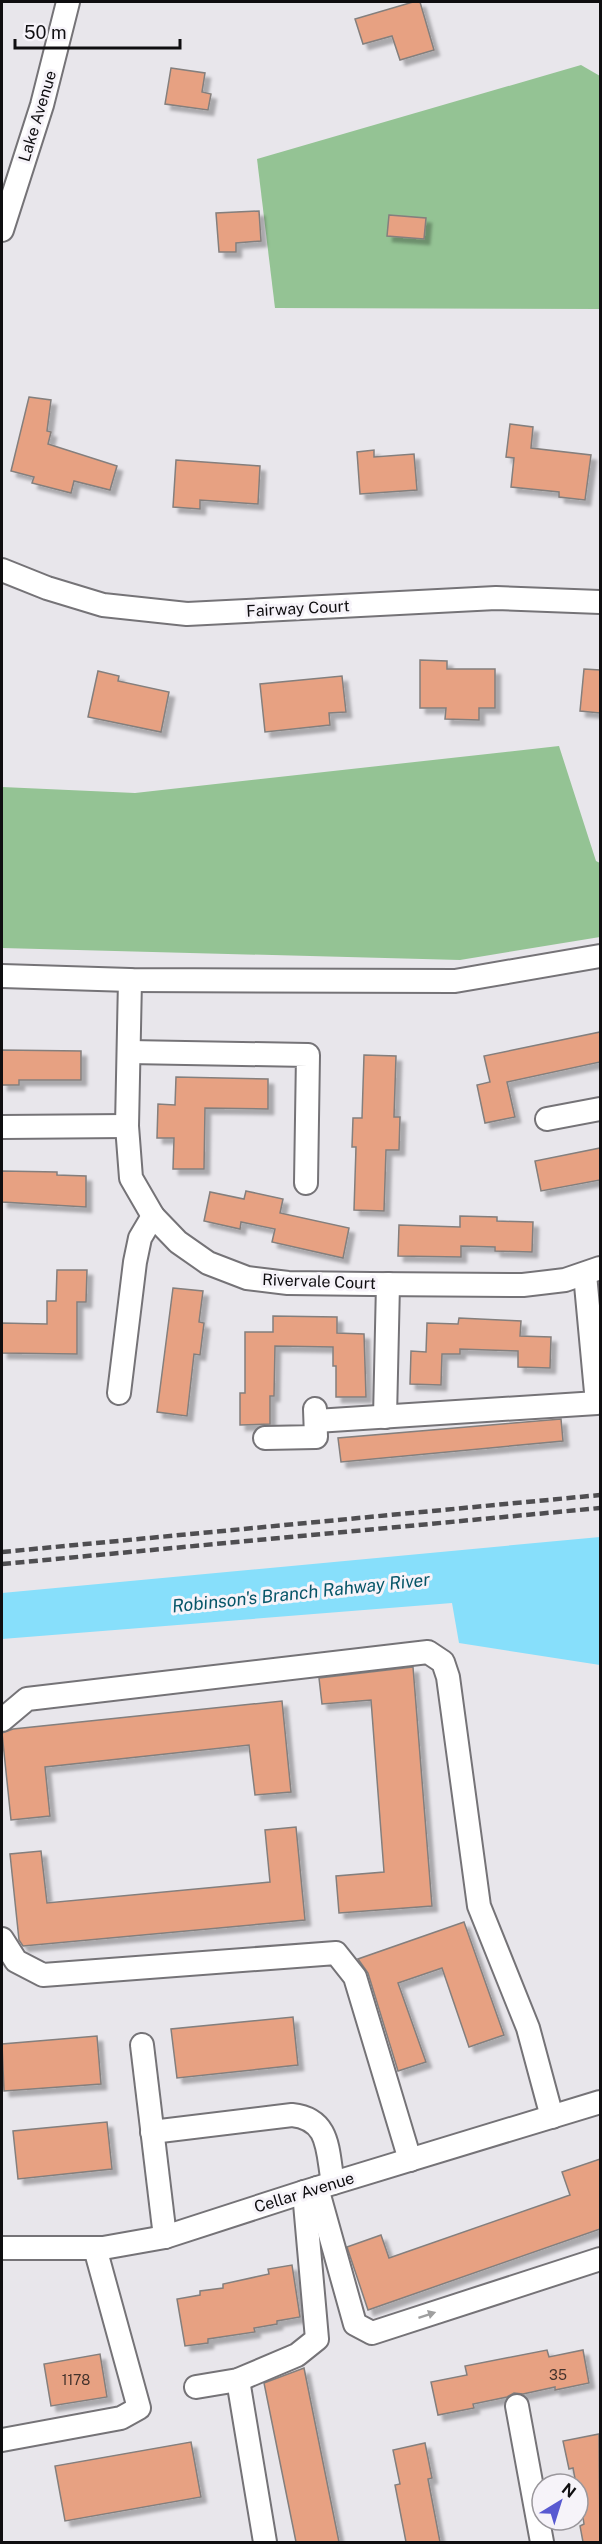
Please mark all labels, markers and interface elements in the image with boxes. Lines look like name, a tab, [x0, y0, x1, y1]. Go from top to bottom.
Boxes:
scale bar	[15, 12, 180, 50]
text: 50 m	[24, 22, 67, 43]
street label: Lake Avenue	[15, 68, 60, 164]
street label: Fairway Court	[246, 596, 350, 621]
street label: Rivervale Court	[262, 1270, 376, 1293]
water label: Robinson's Branch Rahway River	[171, 1568, 431, 1617]
street label: Cellar Avenue	[252, 2168, 356, 2217]
one-way arrow	[418, 2310, 436, 2319]
house number: 35	[549, 2367, 567, 2383]
house number: 1178	[62, 2372, 90, 2388]
north arrow	[530, 2472, 590, 2532]
text: N	[558, 2479, 580, 2502]

